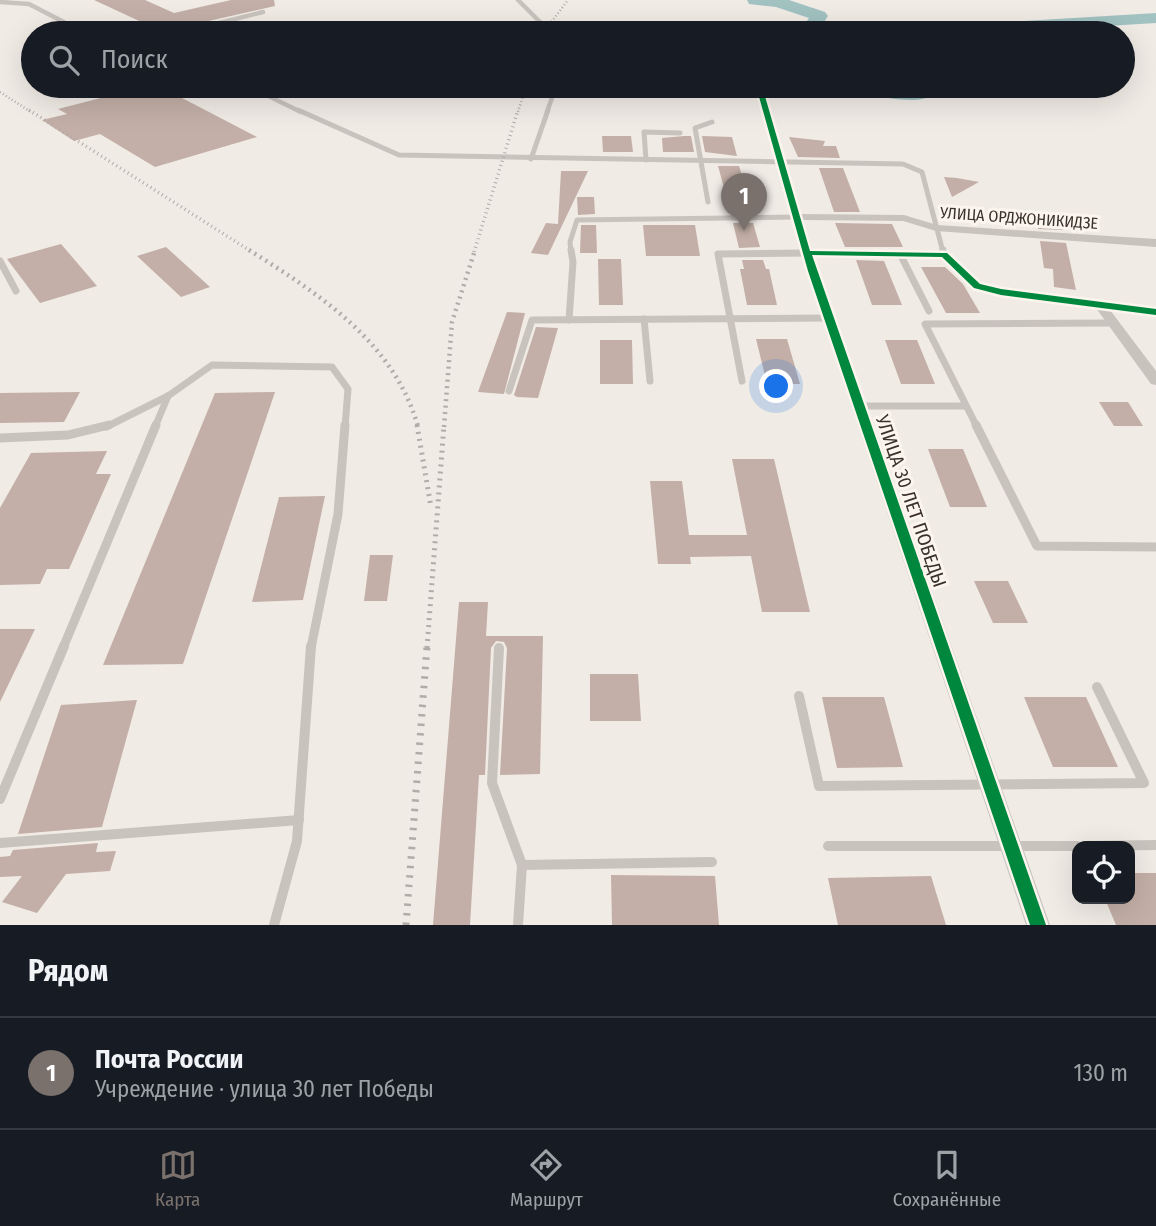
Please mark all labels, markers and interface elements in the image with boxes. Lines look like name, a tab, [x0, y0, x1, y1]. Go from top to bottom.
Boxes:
search box	[21, 21, 1135, 98]
icon: search	[45, 41, 83, 79]
text: Поиск	[101, 44, 168, 75]
pin: 1	[721, 173, 767, 231]
street label: УЛИЦА ОРДЖОНИКИДЗЕ	[938, 203, 1099, 233]
your location	[759, 369, 793, 403]
street label: УЛИЦА 30 ЛЕТ ПОБЕДЫ	[870, 411, 951, 590]
map controls	[1072, 841, 1135, 904]
button: locate	[1072, 841, 1135, 904]
text: Рядом	[28, 953, 108, 989]
text: Почта России	[95, 1044, 243, 1075]
text: 1	[46, 1059, 56, 1087]
text: 130 m	[1074, 1059, 1128, 1087]
text: Учреждение · улица 30 лет Победы	[95, 1075, 434, 1103]
tab: Карта	[155, 1146, 200, 1211]
tab: Маршрут	[510, 1146, 583, 1211]
tab: Сохранённые	[893, 1146, 1001, 1211]

